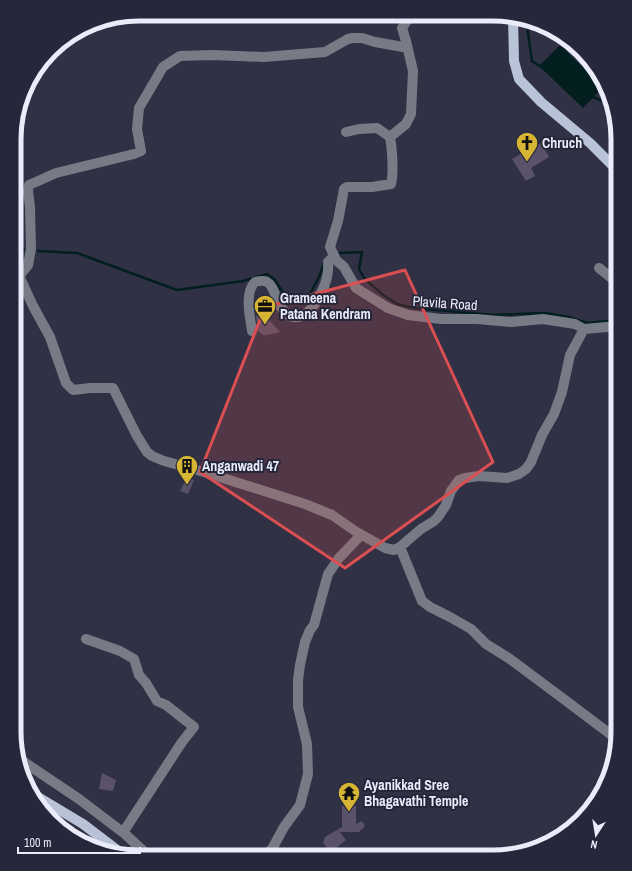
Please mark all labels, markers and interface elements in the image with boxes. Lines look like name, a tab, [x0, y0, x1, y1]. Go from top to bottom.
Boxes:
church icon: Chruch	[514, 130, 540, 163]
place label: Chruch	[542, 134, 582, 152]
place label: Grameena Patana Kendram	[280, 289, 371, 323]
street label: Plavila Road	[412, 292, 478, 314]
office icon: Grameena Patana Kendram	[252, 293, 278, 326]
building icon: Anganwadi 47	[174, 453, 200, 486]
place label: Anganwadi 47	[202, 457, 280, 475]
place label: Ayanikkad Sree Bhagavathi Temple	[364, 776, 468, 810]
temple icon: Ayanikkad Sree Bhagavathi Temple	[336, 780, 362, 813]
north arrow	[576, 815, 616, 855]
scale bar	[18, 829, 140, 855]
text: 100 m	[24, 835, 51, 851]
text: N	[589, 837, 599, 852]

